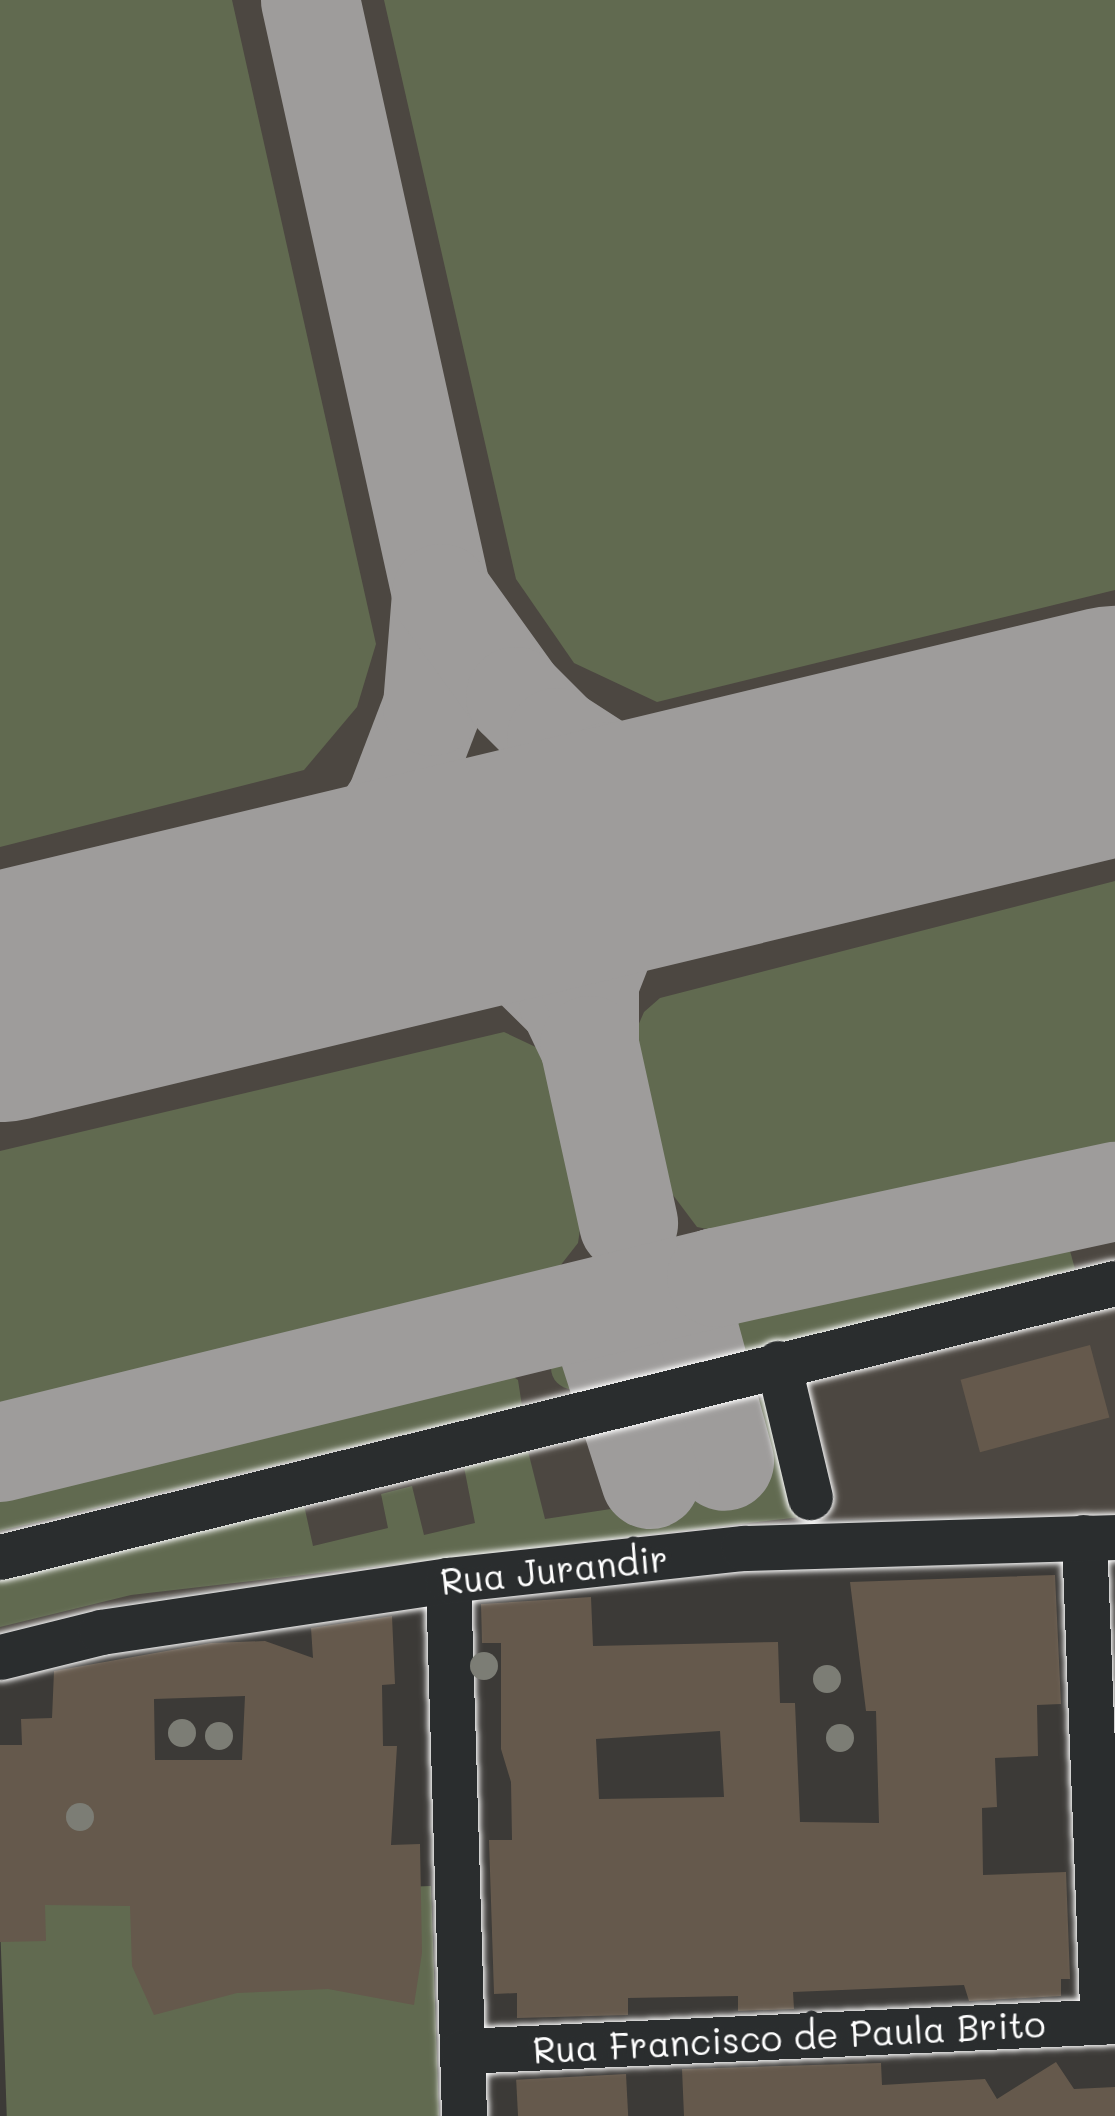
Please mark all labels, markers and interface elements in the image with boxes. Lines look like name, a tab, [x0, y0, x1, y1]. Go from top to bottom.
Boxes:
street label: Rua Jurandir	[438, 1536, 670, 1602]
street label: Rua Francisco de Paula Brito	[532, 2001, 1046, 2071]

